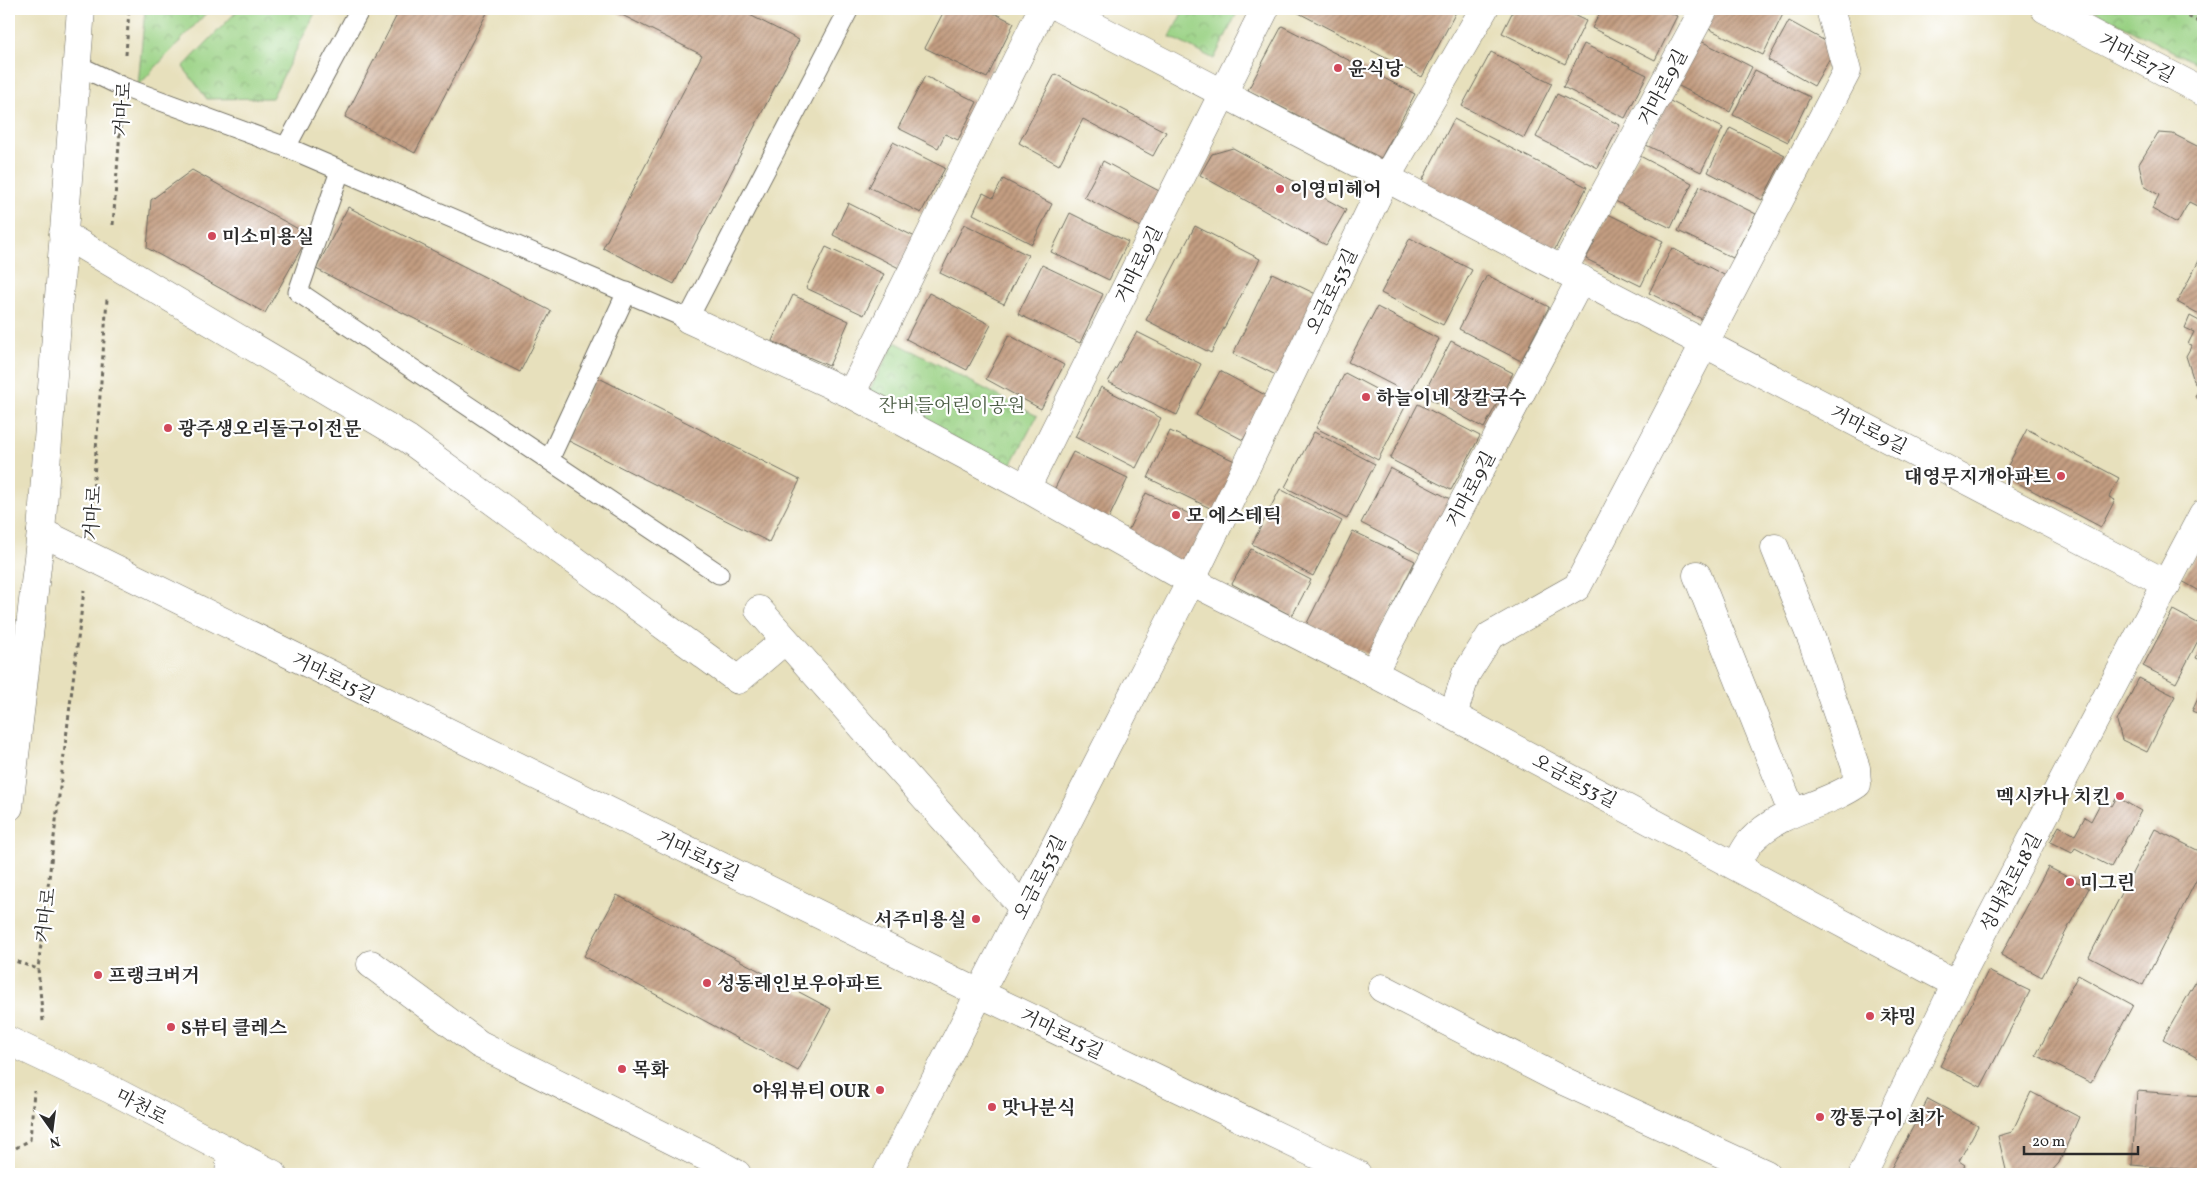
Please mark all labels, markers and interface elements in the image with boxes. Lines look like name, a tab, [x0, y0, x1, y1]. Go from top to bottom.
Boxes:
street label: 거마로7길	[2093, 28, 2179, 90]
street label: 거마로9길	[1633, 45, 1695, 131]
place label: 윤식당	[1348, 57, 1404, 83]
marker: 윤식당	[1332, 62, 1344, 74]
street label: 거마로	[109, 81, 139, 138]
place label: 이영미헤어	[1290, 178, 1382, 204]
marker: 이영미헤어	[1274, 183, 1286, 195]
street label: 거마로9길	[1110, 222, 1170, 308]
place label: 미소미용실	[222, 225, 314, 251]
marker: 미소미용실	[206, 230, 218, 242]
street label: 오금로53길	[1301, 245, 1365, 339]
place label: 하늘이네 장칼국수	[1376, 386, 1527, 412]
marker: 하늘이네 장칼국수	[1360, 391, 1372, 403]
park label: 잔버들어린이공원	[879, 394, 1025, 420]
street label: 거마로9길	[1825, 400, 1911, 461]
place label: 광주생오리돌구이전문	[178, 417, 362, 443]
marker: 광주생오리돌구이전문	[162, 422, 174, 434]
street label: 거마로9길	[1441, 447, 1503, 533]
place label: 대영무지개아파트	[1904, 465, 2052, 491]
marker: 대영무지개아파트	[2055, 470, 2067, 482]
street label: 거마로	[79, 485, 109, 542]
place label: 모 에스테틱	[1186, 504, 1282, 530]
marker: 모 에스테틱	[1170, 509, 1182, 521]
street label: 거마로15길	[287, 647, 379, 710]
street label: 오금로53길	[1527, 749, 1621, 815]
place label: 멕시카나 치킨	[1996, 785, 2110, 811]
marker: 멕시카나 치킨	[2114, 790, 2126, 802]
street label: 거마로15길	[651, 825, 743, 888]
street label: 성내천로18길	[1975, 829, 2049, 937]
street label: 오금로53길	[1008, 831, 1073, 925]
place label: 미그린	[2080, 871, 2135, 897]
marker: 미그린	[2064, 876, 2076, 888]
street label: 거마로	[31, 886, 63, 944]
place label: 서주미용실	[874, 908, 966, 934]
marker: 서주미용실	[970, 913, 982, 925]
place label: 프랭크버거	[108, 964, 200, 990]
marker: 프랭크버거	[92, 969, 104, 981]
place label: 성동레인보우아파트	[717, 972, 883, 998]
marker: 성동레인보우아파트	[701, 977, 713, 989]
street label: 거마로15길	[1015, 1003, 1107, 1066]
place label: 챠밍	[1880, 1005, 1917, 1031]
marker: 챠밍	[1864, 1010, 1876, 1022]
place label: S뷰티 클레스	[181, 1016, 288, 1042]
marker: S뷰티 클레스	[165, 1021, 177, 1033]
place label: 목화	[632, 1058, 669, 1084]
marker: 목화	[616, 1063, 628, 1075]
place label: 아워뷰티 OUR	[752, 1079, 870, 1105]
street label: 마천로	[111, 1083, 171, 1132]
marker: 아워뷰티 OUR	[874, 1084, 886, 1096]
place label: 맛나분식	[1002, 1096, 1075, 1122]
marker: 맛나분식	[986, 1101, 998, 1113]
north arrow	[28, 1106, 78, 1156]
place label: 깡통구이 최가	[1830, 1106, 1945, 1132]
marker: 깡통구이 최가	[1814, 1111, 1826, 1123]
scale bar	[2024, 1123, 2138, 1155]
text: N	[48, 1131, 62, 1152]
text: 20 m	[2032, 1132, 2065, 1153]

